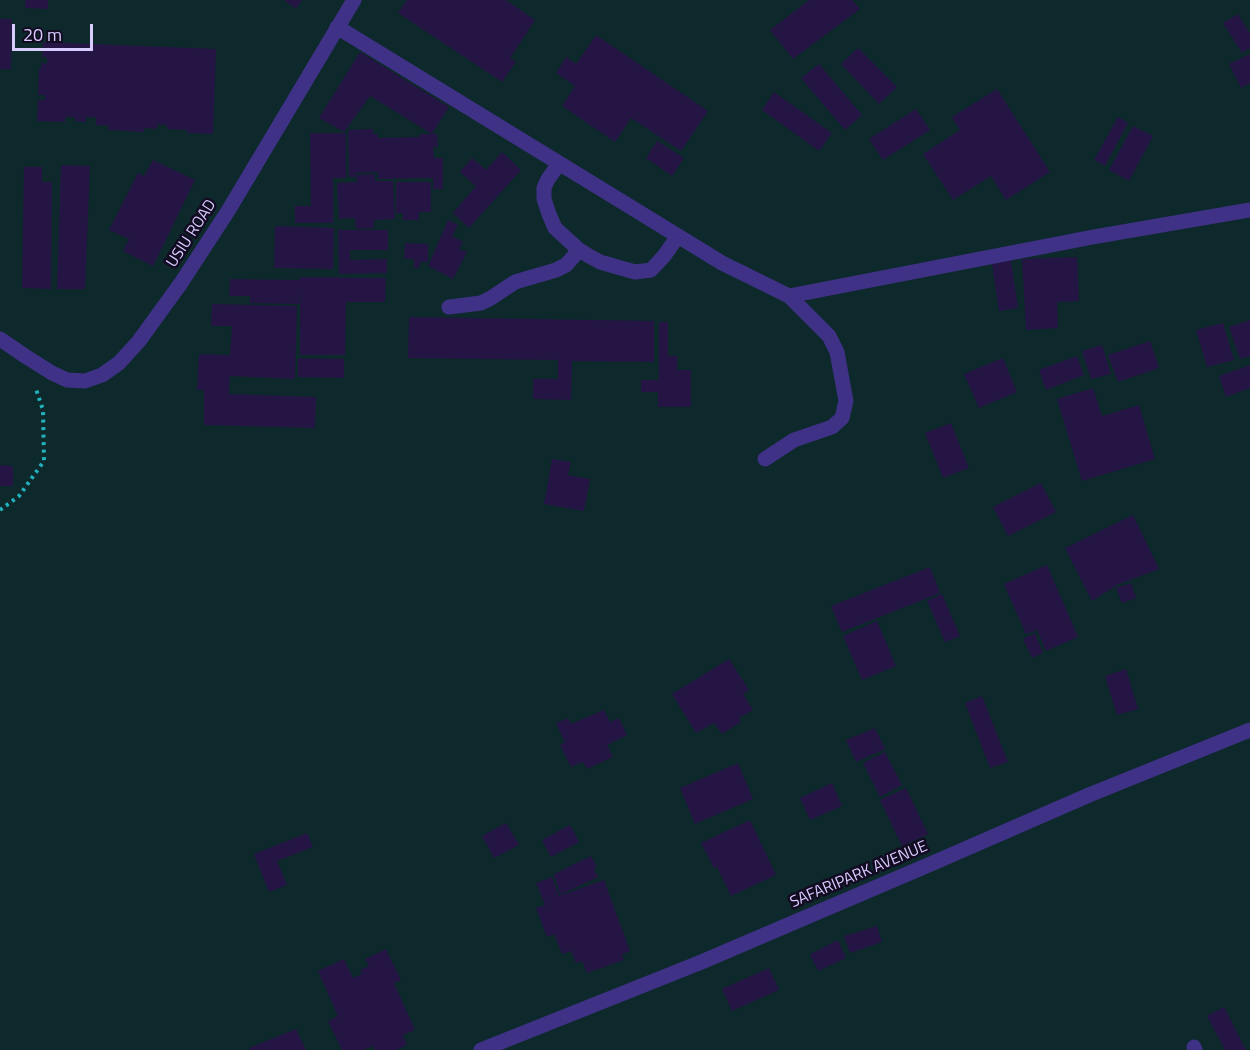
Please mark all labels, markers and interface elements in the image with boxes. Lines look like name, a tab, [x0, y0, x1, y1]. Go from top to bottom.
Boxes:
scale bar	[15, 12, 96, 50]
text: 20 m	[23, 21, 62, 48]
street label: USIU ROAD	[163, 197, 221, 271]
street label: SAFARIPARK AVENUE	[787, 837, 931, 913]

